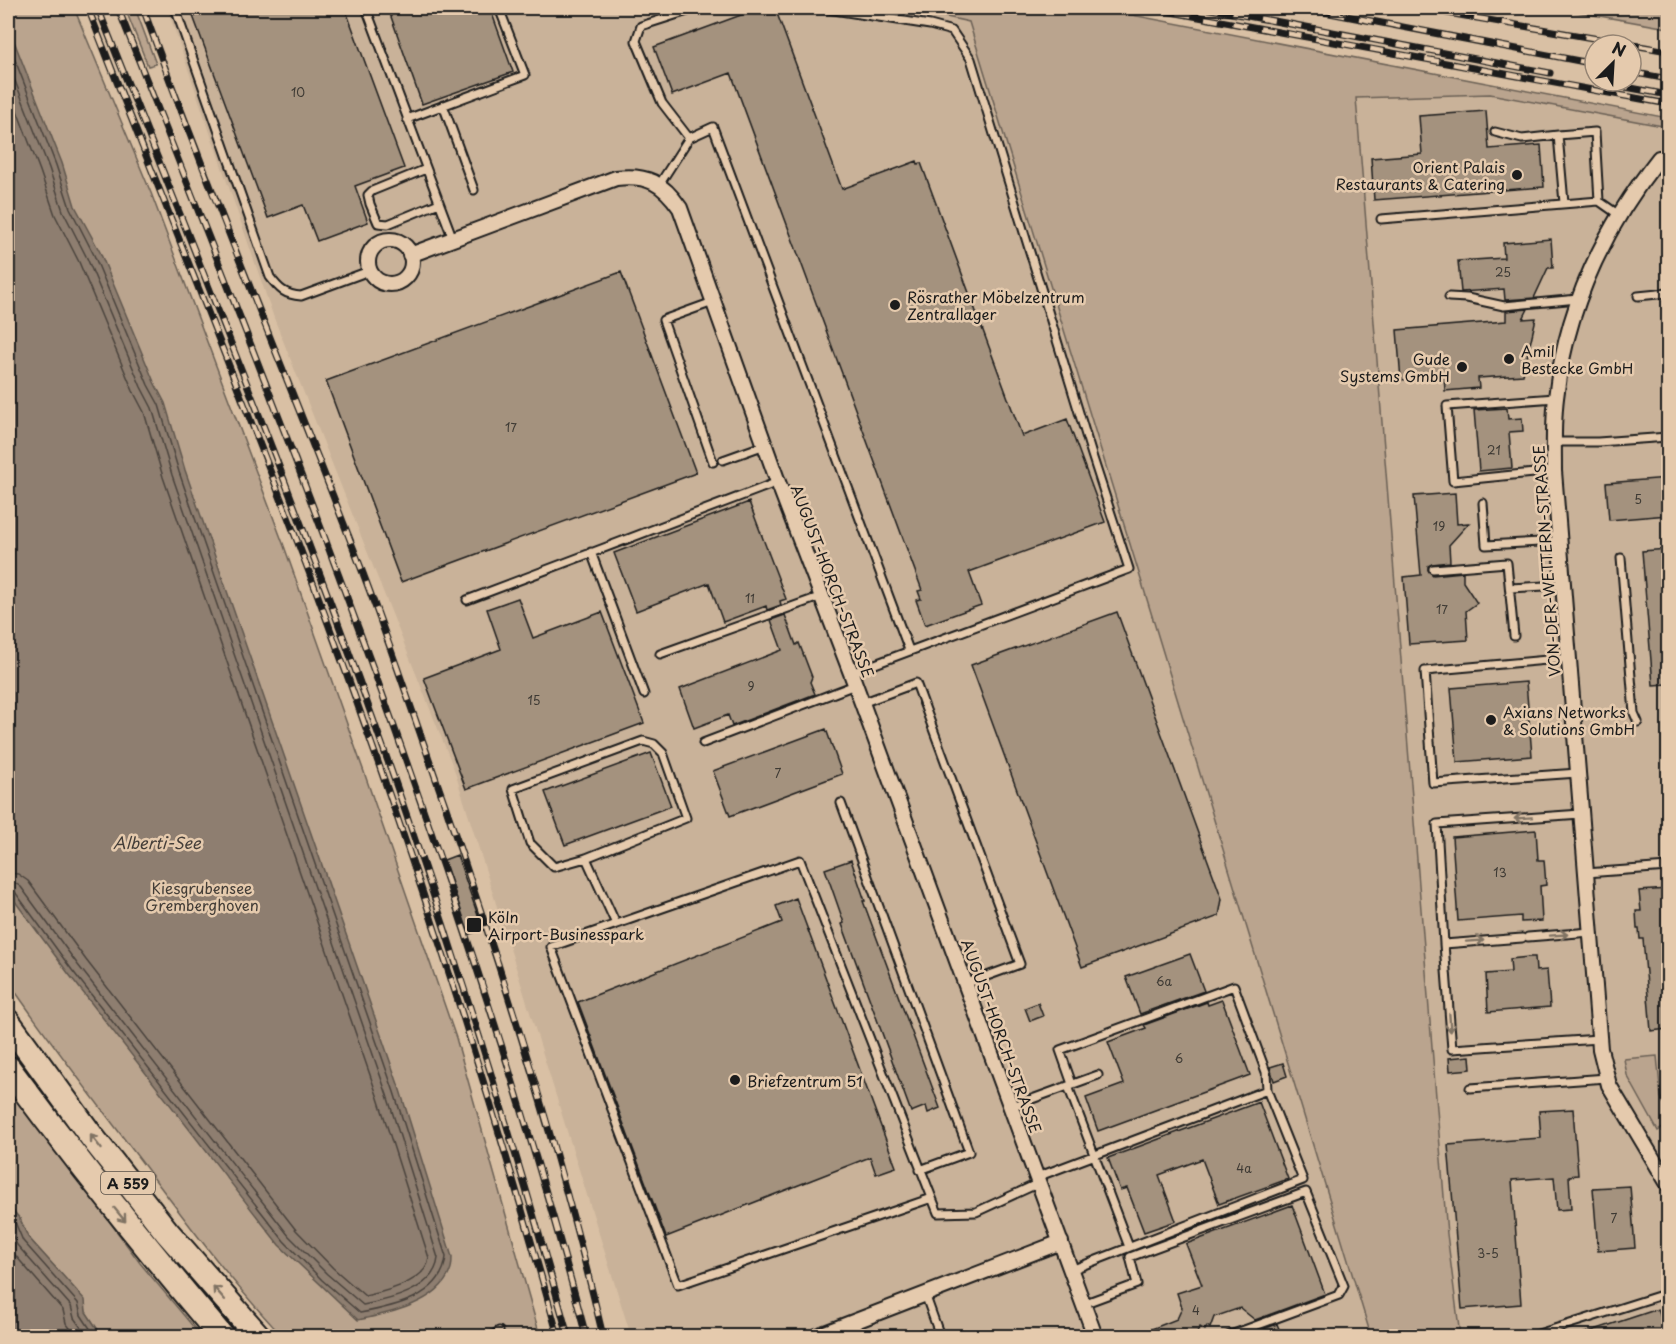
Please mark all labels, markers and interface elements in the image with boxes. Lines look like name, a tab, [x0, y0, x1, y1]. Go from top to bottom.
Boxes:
north arrow	[1583, 33, 1643, 93]
text: N	[1609, 35, 1630, 62]
house number: 10	[291, 83, 305, 101]
place label: Orient Palais Restaurants & Catering	[1335, 155, 1505, 195]
marker: Orient Palais Restaurants & Catering	[1510, 168, 1524, 182]
house number: 25	[1495, 263, 1511, 281]
place label: Rösrather Möbelzentrum Zentrallager	[907, 285, 1085, 325]
marker: Rösrather Möbelzentrum Zentrallager	[888, 298, 902, 312]
place label: Amil Bestecke GmbH	[1521, 339, 1633, 379]
place label: Gude Systems GmbH	[1340, 347, 1450, 387]
marker: Amil Bestecke GmbH	[1502, 352, 1516, 366]
marker: Gude Systems GmbH	[1455, 360, 1469, 374]
house number: 17	[505, 418, 517, 436]
house number: 21	[1487, 441, 1501, 459]
street label: VON-DER-WETTERN-STRASSE	[1526, 444, 1566, 678]
street label: AUGUST-HORCH-STRASSE	[786, 481, 880, 681]
house number: 5	[1634, 490, 1642, 508]
house number: 19	[1433, 517, 1445, 535]
house number: 11	[745, 589, 755, 607]
house number: 17	[1436, 600, 1448, 618]
house number: 9	[747, 677, 755, 695]
house number: 15	[527, 691, 541, 709]
place label: Axians Networks & Solutions GmbH	[1503, 700, 1635, 740]
marker: Axians Networks & Solutions GmbH	[1484, 713, 1498, 727]
house number: 7	[775, 764, 782, 782]
one-way arrow	[1513, 812, 1533, 823]
water label: Alberti-See	[113, 830, 202, 854]
house number: 13	[1493, 863, 1507, 881]
park label: Kiesgrubensee Gremberghoven	[145, 876, 259, 916]
place label: Köln Airport-Businesspark	[488, 905, 644, 945]
marker: Köln Airport-Businesspark	[465, 916, 483, 934]
one-way arrow	[1549, 929, 1569, 940]
street label: AUGUST-HORCH-STRASSE	[956, 936, 1048, 1136]
one-way arrow	[1464, 936, 1484, 947]
house number: 6a	[1156, 972, 1172, 990]
one-way arrow	[1445, 1013, 1456, 1033]
house number: 6	[1175, 1049, 1183, 1067]
place label: Briefzentrum 51	[747, 1069, 863, 1092]
marker: Briefzentrum 51	[728, 1073, 742, 1087]
one-way arrow	[89, 1134, 102, 1150]
house number: 4a	[1236, 1159, 1252, 1177]
road number: A 559	[101, 1172, 155, 1194]
one-way arrow	[113, 1206, 126, 1222]
house number: 7	[1611, 1209, 1618, 1227]
house number: 3-5	[1477, 1244, 1499, 1262]
one-way arrow	[212, 1286, 226, 1301]
house number: 4	[1192, 1301, 1200, 1319]

